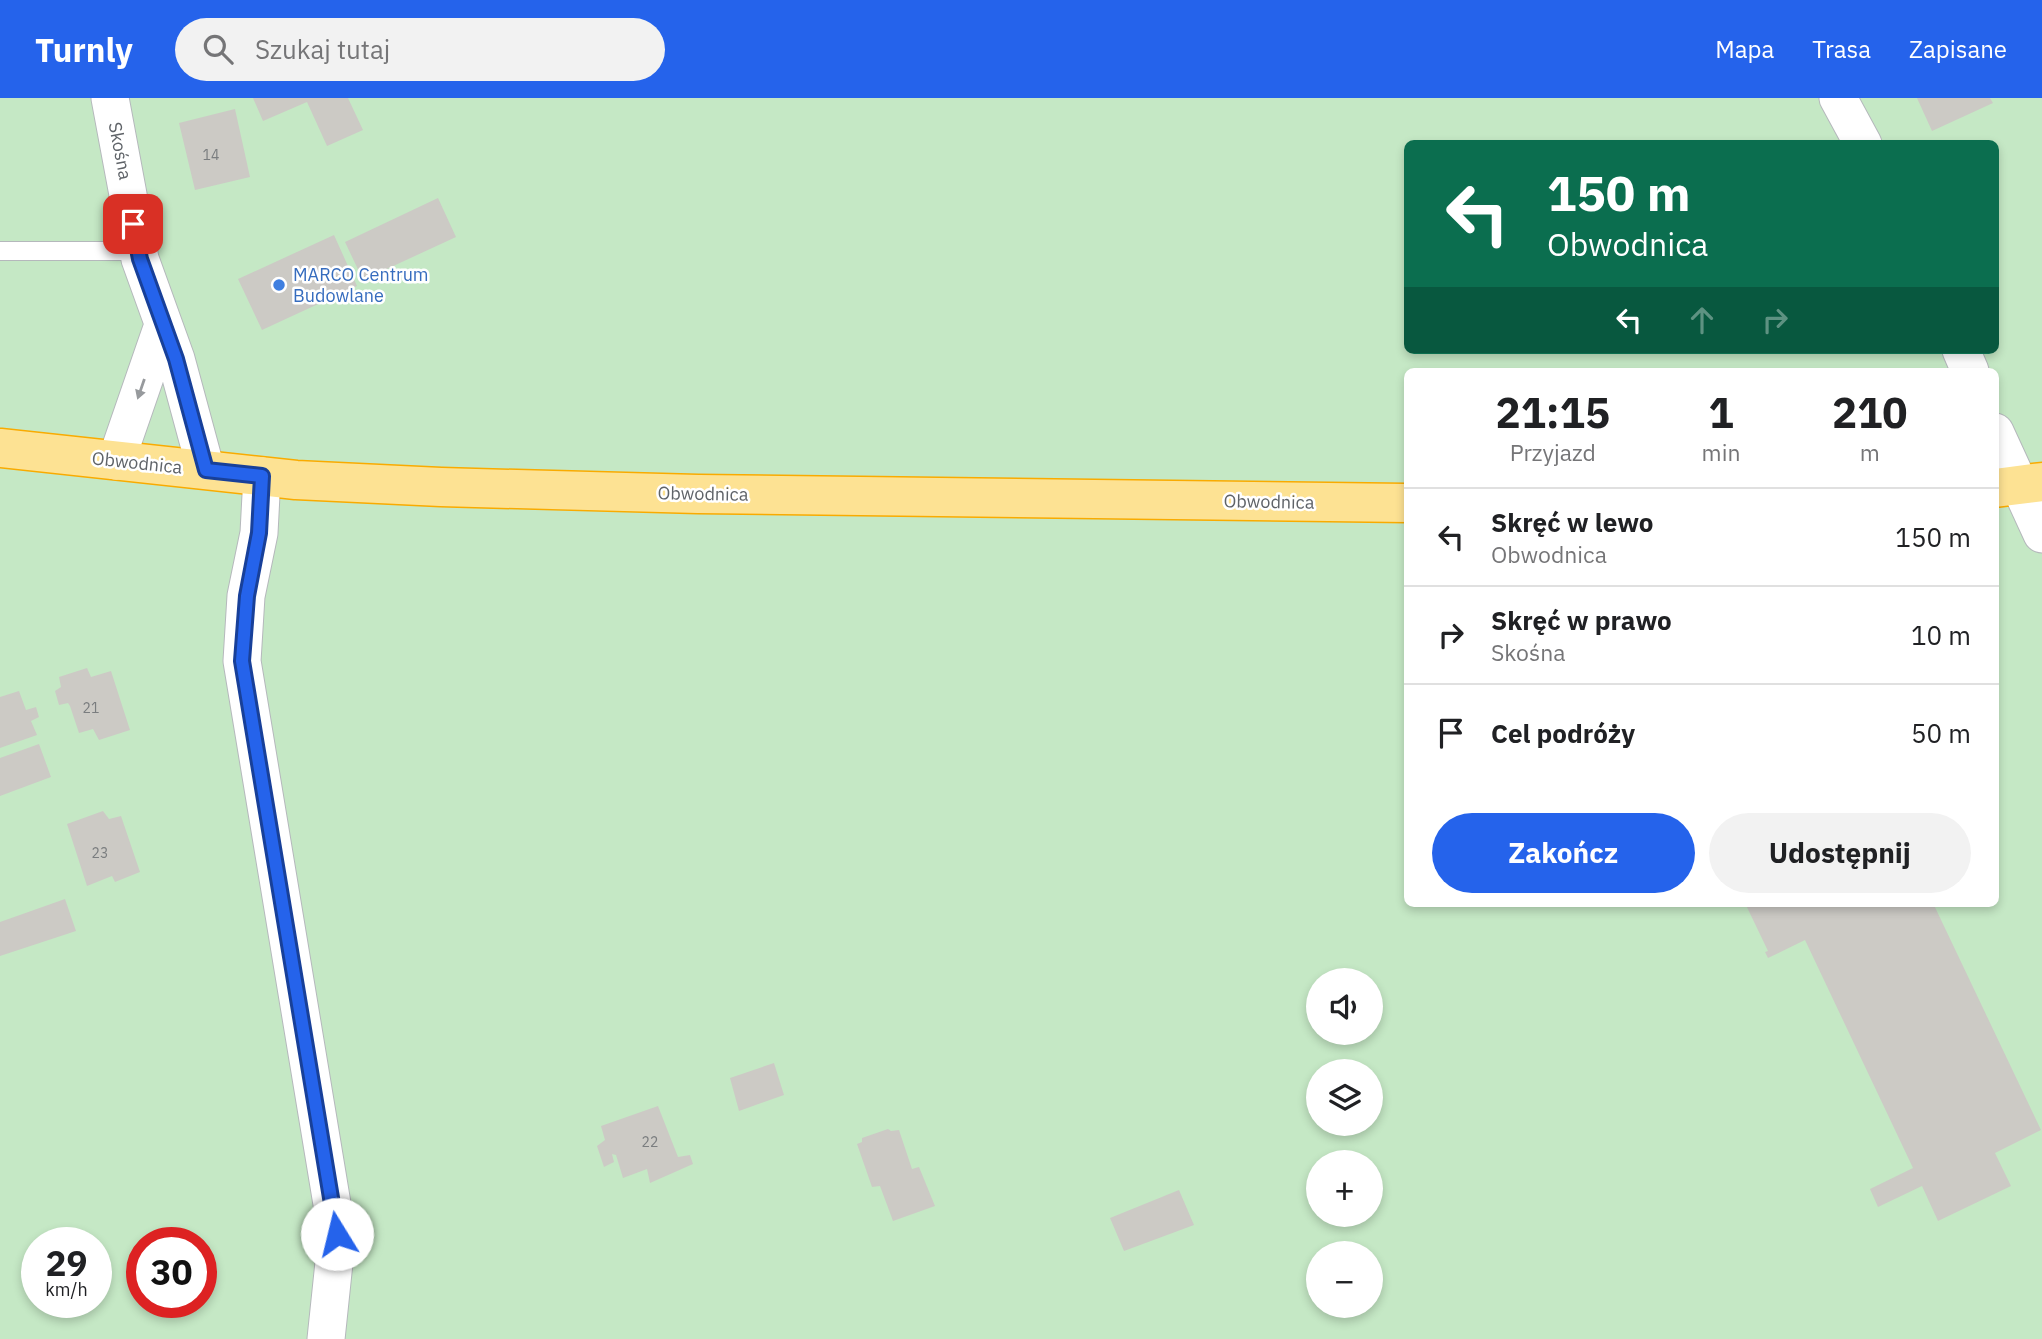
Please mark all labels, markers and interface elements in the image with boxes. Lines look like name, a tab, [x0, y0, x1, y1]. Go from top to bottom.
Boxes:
search box	[175, 18, 665, 81]
text: Turnly	[35, 28, 133, 71]
icon: search	[199, 30, 237, 68]
text: Szukaj tutaj	[255, 32, 390, 66]
text: Mapa	[1715, 33, 1774, 65]
text: Trasa	[1812, 33, 1871, 65]
text: Zapisane	[1909, 33, 2007, 65]
street label: Skośna	[104, 120, 137, 182]
house number: 14	[203, 146, 219, 164]
text: 150 m	[1547, 161, 1691, 224]
icon: left	[1432, 168, 1523, 259]
pin	[103, 194, 163, 254]
icon: arrive	[114, 205, 152, 243]
text: Obwodnica	[1547, 223, 1708, 265]
place label: MARCO Centrum Budowlane	[293, 263, 429, 307]
marker: MARCO Centrum Budowlane	[271, 277, 287, 293]
icon: left	[1610, 301, 1648, 339]
icon: ahead	[1683, 301, 1721, 339]
icon: right	[1756, 301, 1794, 339]
one-way arrow	[135, 379, 146, 400]
text: 21:15	[1495, 385, 1610, 440]
text: 1	[1708, 385, 1734, 440]
text: 210	[1832, 385, 1908, 440]
text: Przyjazd	[1510, 437, 1596, 467]
text: min	[1702, 437, 1740, 467]
text: m	[1860, 437, 1880, 467]
street label: Obwodnica	[91, 446, 184, 479]
street label: Obwodnica	[657, 481, 749, 506]
street label: Obwodnica	[1223, 489, 1315, 514]
text: Skręć w lewo	[1491, 505, 1653, 539]
icon: left	[1432, 518, 1470, 556]
text: 150 m	[1895, 520, 1971, 554]
text: Obwodnica	[1491, 539, 1607, 569]
text: Skręć w prawo	[1491, 603, 1672, 637]
icon: right	[1432, 616, 1470, 654]
text: 10 m	[1911, 618, 1971, 652]
text: Skośna	[1491, 637, 1566, 667]
house number: 21	[83, 699, 99, 717]
icon: arrive	[1432, 714, 1470, 752]
text: Cel podróży	[1491, 716, 1635, 750]
text: 50 m	[1911, 716, 1971, 750]
button: Zakończ	[1432, 813, 1695, 893]
button: Udostępnij	[1709, 813, 1971, 893]
house number: 23	[92, 844, 108, 862]
map controls	[1306, 968, 1383, 1318]
button: sound	[1306, 968, 1383, 1045]
button: layers	[1306, 1059, 1383, 1136]
house number: 22	[642, 1133, 658, 1151]
button: +	[1306, 1150, 1383, 1227]
position arrow	[300, 1197, 374, 1271]
speed limit sign: 30	[126, 1227, 217, 1318]
text: 29	[45, 1240, 88, 1286]
button: −	[1306, 1241, 1383, 1318]
text: km/h	[45, 1278, 88, 1301]

